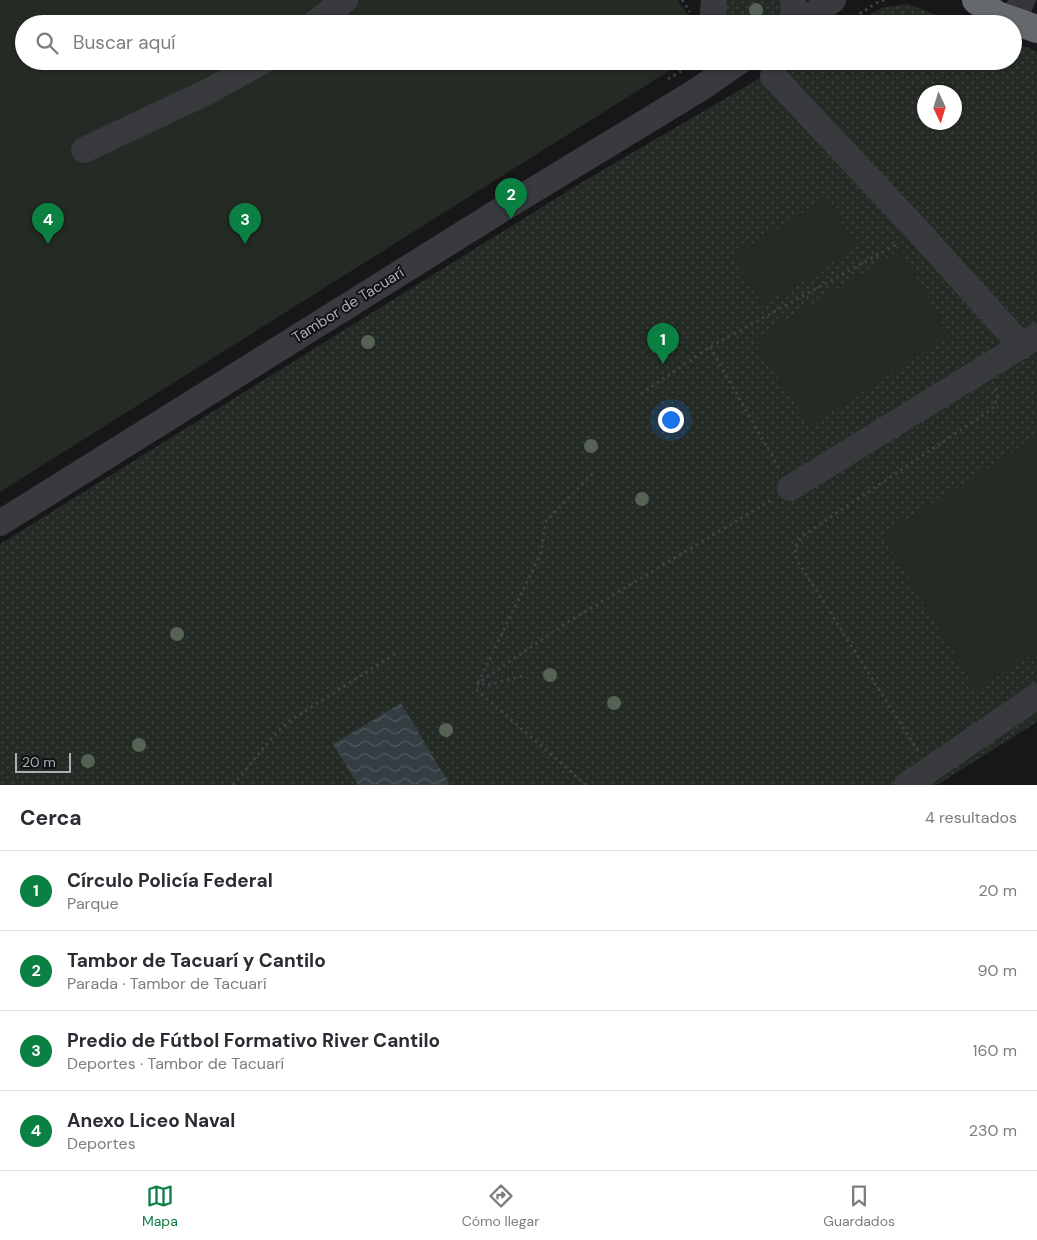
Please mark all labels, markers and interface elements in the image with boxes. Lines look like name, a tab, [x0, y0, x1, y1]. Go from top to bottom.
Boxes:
search box	[15, 15, 1022, 70]
icon: search	[33, 29, 61, 57]
text: Buscar aquí	[73, 30, 176, 55]
north arrow	[917, 85, 962, 130]
pin: 2	[495, 178, 527, 219]
pin: 4	[32, 203, 64, 244]
pin: 3	[229, 203, 261, 244]
street label: Tambor de Tacuarí	[288, 262, 408, 347]
pin: 1	[647, 323, 679, 364]
your location	[658, 407, 684, 433]
scale bar	[15, 750, 71, 773]
text: 20 m	[22, 753, 56, 771]
text: Cerca	[20, 804, 82, 832]
text: 4 resultados	[925, 807, 1017, 828]
text: Círculo Policía Federal	[67, 868, 273, 893]
text: 1	[33, 880, 39, 901]
text: 20 m	[978, 880, 1017, 901]
text: Parque	[67, 893, 119, 914]
text: Tambor de Tacuarí y Cantilo	[67, 948, 326, 973]
text: 2	[31, 960, 41, 981]
text: 90 m	[977, 960, 1017, 981]
text: Parada · Tambor de Tacuarí	[67, 973, 266, 994]
text: Predio de Fútbol Formativo River Cantilo	[67, 1028, 440, 1053]
text: 3	[31, 1040, 41, 1061]
text: 160 m	[973, 1040, 1017, 1061]
text: Deportes · Tambor de Tacuarí	[67, 1053, 284, 1074]
text: Anexo Liceo Naval	[67, 1108, 235, 1133]
text: 4	[31, 1120, 41, 1141]
text: 230 m	[969, 1120, 1017, 1141]
text: Deportes	[67, 1133, 136, 1154]
tab: Mapa	[142, 1182, 178, 1230]
tab: Cómo llegar	[462, 1182, 539, 1230]
tab: Guardados	[823, 1182, 895, 1230]

